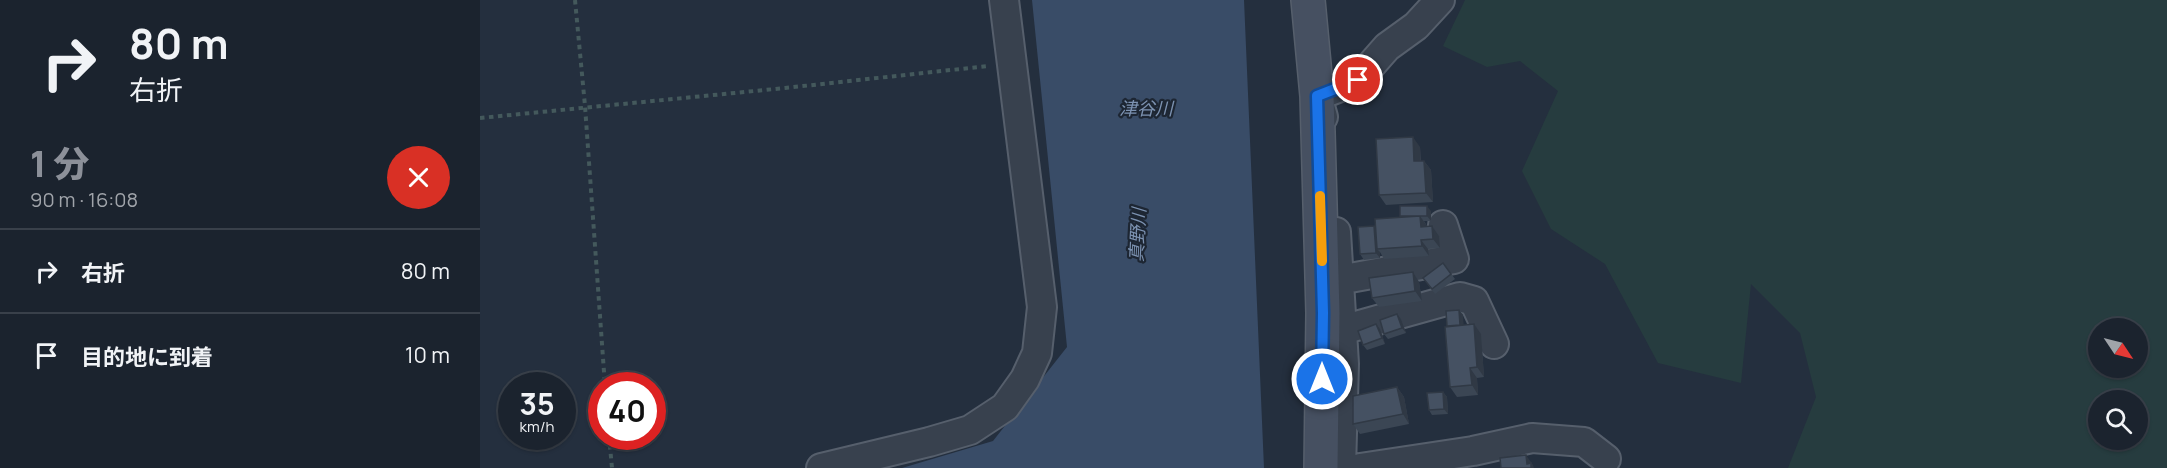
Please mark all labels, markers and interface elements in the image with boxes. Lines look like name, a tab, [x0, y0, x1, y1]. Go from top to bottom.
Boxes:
text: 80 m	[129, 14, 229, 72]
icon: right	[30, 24, 108, 102]
pin	[1332, 54, 1383, 105]
icon: arrive	[1341, 63, 1374, 96]
text: 右折	[129, 71, 183, 108]
water label: 津谷川	[1119, 96, 1175, 120]
text: 1 分	[30, 139, 90, 188]
button: close	[387, 146, 450, 209]
text: 90 m · 16:08	[30, 186, 138, 213]
water label: 真野川	[1124, 205, 1151, 263]
icon: right	[30, 255, 63, 288]
text: 80 m	[401, 256, 450, 286]
text: 右折	[81, 258, 125, 288]
north arrow	[2088, 318, 2148, 378]
map controls	[2088, 318, 2148, 450]
icon: arrive	[30, 339, 63, 372]
text: 10 m	[405, 340, 450, 370]
text: 目的地に到着	[81, 342, 213, 372]
position arrow	[1290, 347, 1354, 411]
speed limit sign: 40	[588, 372, 666, 450]
text: 35	[519, 383, 555, 424]
button: search	[2088, 390, 2148, 450]
text: km/h	[520, 416, 554, 437]

